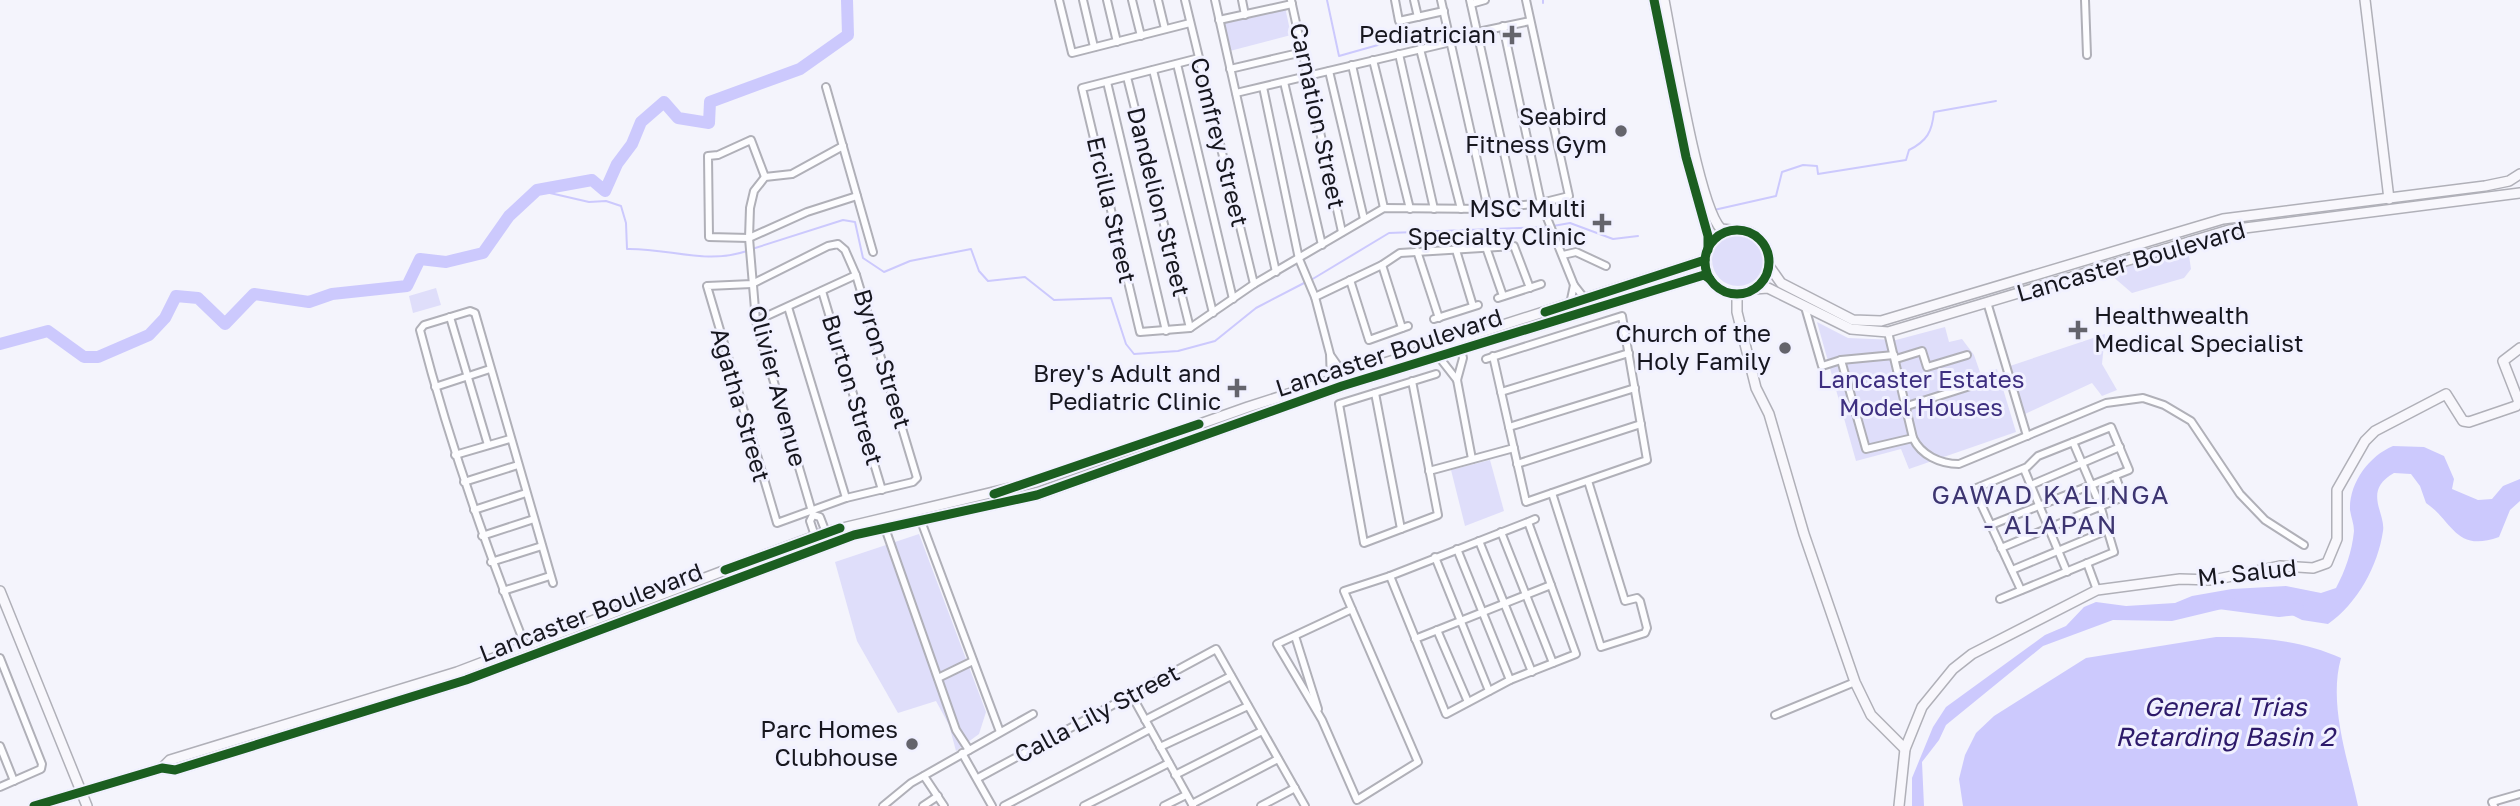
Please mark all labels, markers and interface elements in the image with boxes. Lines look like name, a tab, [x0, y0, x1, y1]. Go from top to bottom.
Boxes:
place label: Pediatrician	[1359, 19, 1496, 48]
street label: Carnation Street	[1285, 20, 1352, 211]
marker: Pediatrician	[1502, 25, 1522, 45]
street label: Comfrey Street	[1185, 54, 1256, 229]
place label: Seabird Fitness Gym	[1465, 101, 1607, 158]
street label: Dandelion Street	[1122, 104, 1197, 299]
marker: Seabird Fitness Gym	[1613, 123, 1629, 139]
street label: Ercilla Street	[1082, 134, 1143, 286]
place label: MSC Multi Specialty Clinic	[1407, 193, 1586, 250]
marker: MSC Multi Specialty Clinic	[1592, 213, 1612, 233]
street label: Lancaster Boulevard	[2013, 214, 2248, 307]
street label: Byron Street	[848, 285, 918, 432]
place label: Healthwealth Medical Specialist	[2094, 300, 2304, 357]
street label: Lancaster Boulevard	[1272, 301, 1505, 402]
street label: Olivier Avenue	[743, 302, 814, 469]
street label: Burton Street	[817, 311, 890, 469]
place label: Church of the Holy Family	[1615, 318, 1771, 375]
marker: Healthwealth Medical Specialist	[2068, 320, 2088, 340]
street label: Agatha Street	[706, 324, 777, 485]
marker: Church of the Holy Family	[1777, 340, 1793, 356]
place label: Brey's Adult and Pediatric Clinic	[1033, 358, 1221, 415]
park label: Lancaster Estates Model Houses	[1818, 364, 2025, 421]
marker: Brey's Adult and Pediatric Clinic	[1227, 378, 1247, 398]
district label: GAWAD KALINGA - ALAPAN	[1931, 479, 2171, 540]
street label: M. Salud	[2196, 552, 2298, 591]
street label: Lancaster Boulevard	[475, 556, 706, 668]
street label: Calla Lily Street	[1009, 657, 1184, 768]
water label: General Trias Retarding Basin 2	[2115, 691, 2338, 752]
place label: Parc Homes Clubhouse	[760, 714, 898, 771]
marker: Parc Homes Clubhouse	[904, 736, 920, 752]

